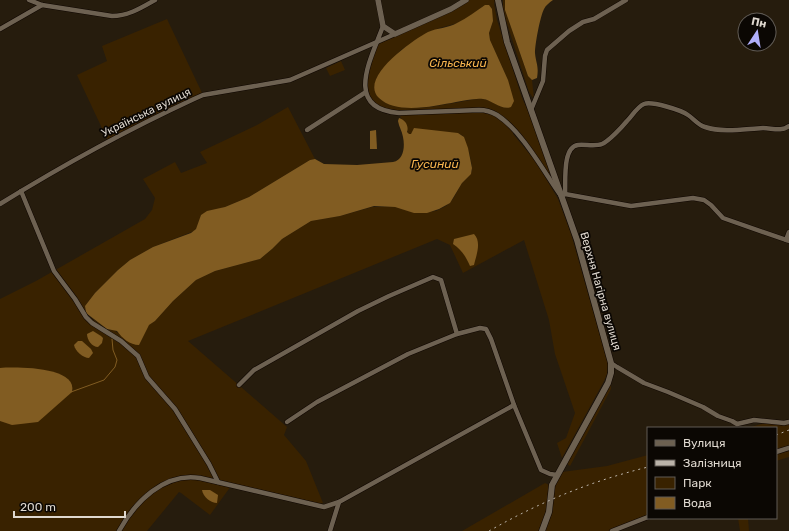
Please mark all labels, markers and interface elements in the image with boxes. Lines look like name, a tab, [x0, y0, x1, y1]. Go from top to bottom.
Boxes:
north arrow	[737, 12, 777, 52]
text: Пн	[750, 15, 768, 31]
water label: Сільський	[429, 56, 487, 70]
street label: Українська вулиця	[99, 85, 193, 140]
water label: Гусиний	[411, 157, 459, 171]
street label: Верхня Нагірна вулиця	[577, 230, 624, 352]
legend	[647, 427, 777, 519]
text: Вулиця	[683, 436, 725, 450]
text: Залізниця	[683, 456, 742, 470]
text: Парк	[683, 476, 712, 490]
scale bar	[14, 493, 125, 519]
text: Вода	[683, 496, 712, 510]
text: 200 m	[20, 500, 56, 514]

